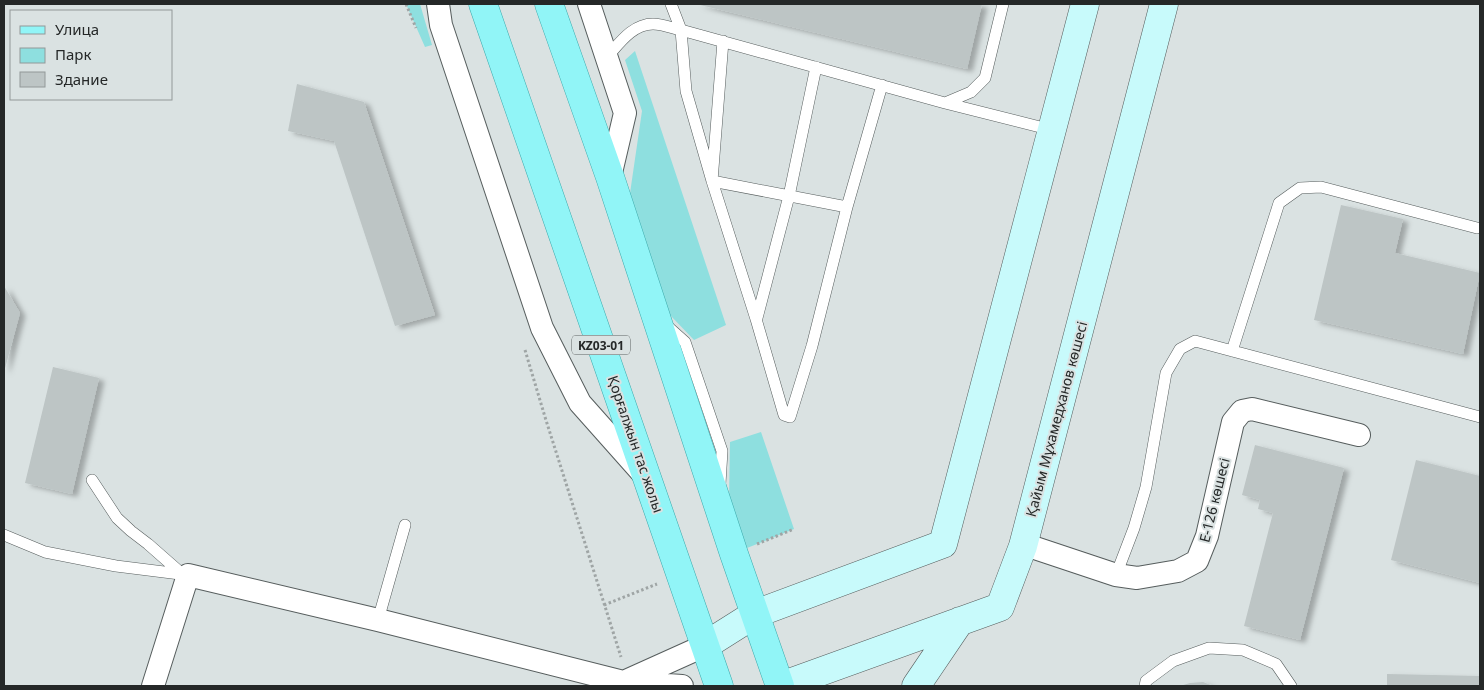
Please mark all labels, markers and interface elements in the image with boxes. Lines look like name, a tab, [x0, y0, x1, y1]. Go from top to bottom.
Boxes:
legend	[10, 10, 172, 100]
text: Улица	[55, 19, 99, 39]
text: Парк	[55, 44, 91, 64]
text: Здание	[55, 69, 108, 89]
street label: Қайым Мұхамедханов көшесі	[1021, 319, 1091, 519]
road number: KZ03-01	[572, 336, 630, 354]
street label: Қорғалжын тас жолы	[604, 373, 668, 515]
street label: Е-126 көшесі	[1194, 456, 1234, 544]

